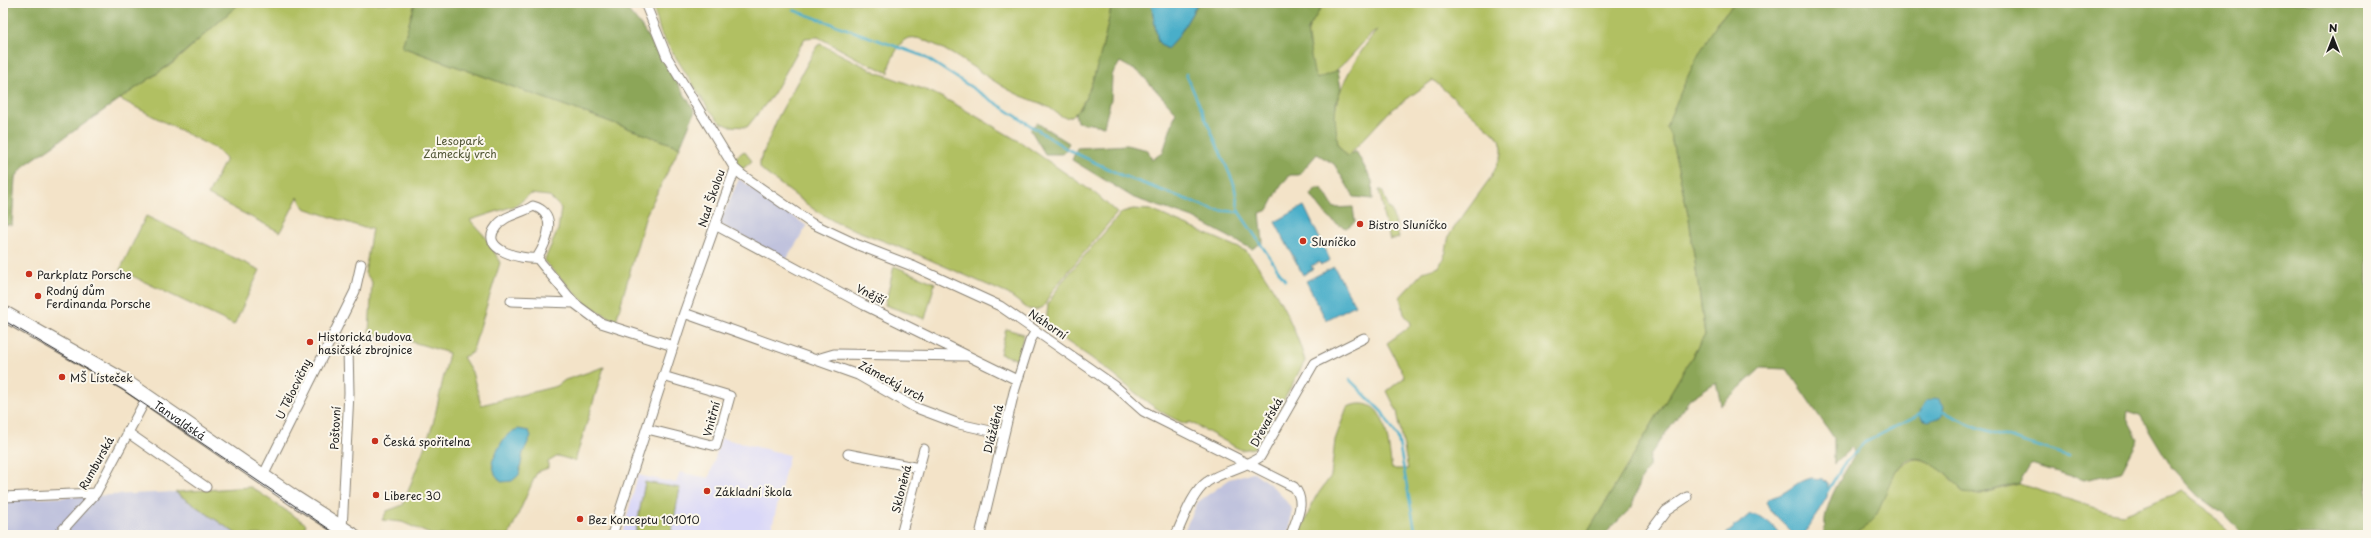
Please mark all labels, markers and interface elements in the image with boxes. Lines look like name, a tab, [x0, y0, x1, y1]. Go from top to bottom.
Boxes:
north arrow	[2313, 18, 2353, 58]
text: N	[2329, 19, 2338, 36]
park label: Lesopark Zámecký vrch	[423, 132, 497, 162]
street label: Nad Školou	[693, 167, 729, 229]
place label: Bistro Sluníčko	[1368, 216, 1447, 233]
marker: Bistro Sluníčko	[1355, 219, 1365, 229]
place label: Sluníčko	[1311, 233, 1356, 250]
marker: Sluníčko	[1298, 236, 1308, 246]
place label: Parkplatz Porsche	[37, 266, 132, 283]
marker: Parkplatz Porsche	[24, 269, 34, 279]
street label: Vnější	[853, 279, 889, 309]
place label: Rodný dům Ferdinanda Porsche	[46, 282, 151, 312]
marker: Rodný dům Ferdinanda Porsche	[33, 291, 43, 301]
street label: Náhorní	[1025, 305, 1071, 343]
place label: Historická budova hasičské zbrojnice	[318, 328, 412, 358]
marker: Historická budova hasičské zbrojnice	[305, 337, 315, 347]
street label: U Tělocvičny	[271, 356, 315, 422]
street label: Zámecký vrch	[856, 356, 928, 406]
place label: MŠ Lísteček	[70, 369, 133, 386]
marker: MŠ Lísteček	[57, 372, 67, 382]
street label: Dřevařská	[1246, 394, 1287, 450]
street label: Tanvaldská	[151, 396, 210, 444]
street label: Vnitřní	[698, 399, 724, 439]
street label: Dlážděná	[979, 403, 1007, 455]
street label: Poštovní	[325, 405, 345, 450]
street label: Rumburská	[74, 433, 118, 493]
place label: Česká spořitelna	[383, 433, 471, 450]
marker: Česká spořitelna	[370, 436, 380, 446]
street label: Skloněná	[887, 463, 915, 515]
place label: Základní škola	[715, 483, 792, 500]
marker: Základní škola	[702, 486, 712, 496]
place label: Liberec 30	[384, 487, 441, 504]
marker: Liberec 30	[371, 490, 381, 500]
place label: Bez Konceptu 101010	[588, 511, 700, 528]
marker: Bez Konceptu 101010	[575, 514, 585, 524]

